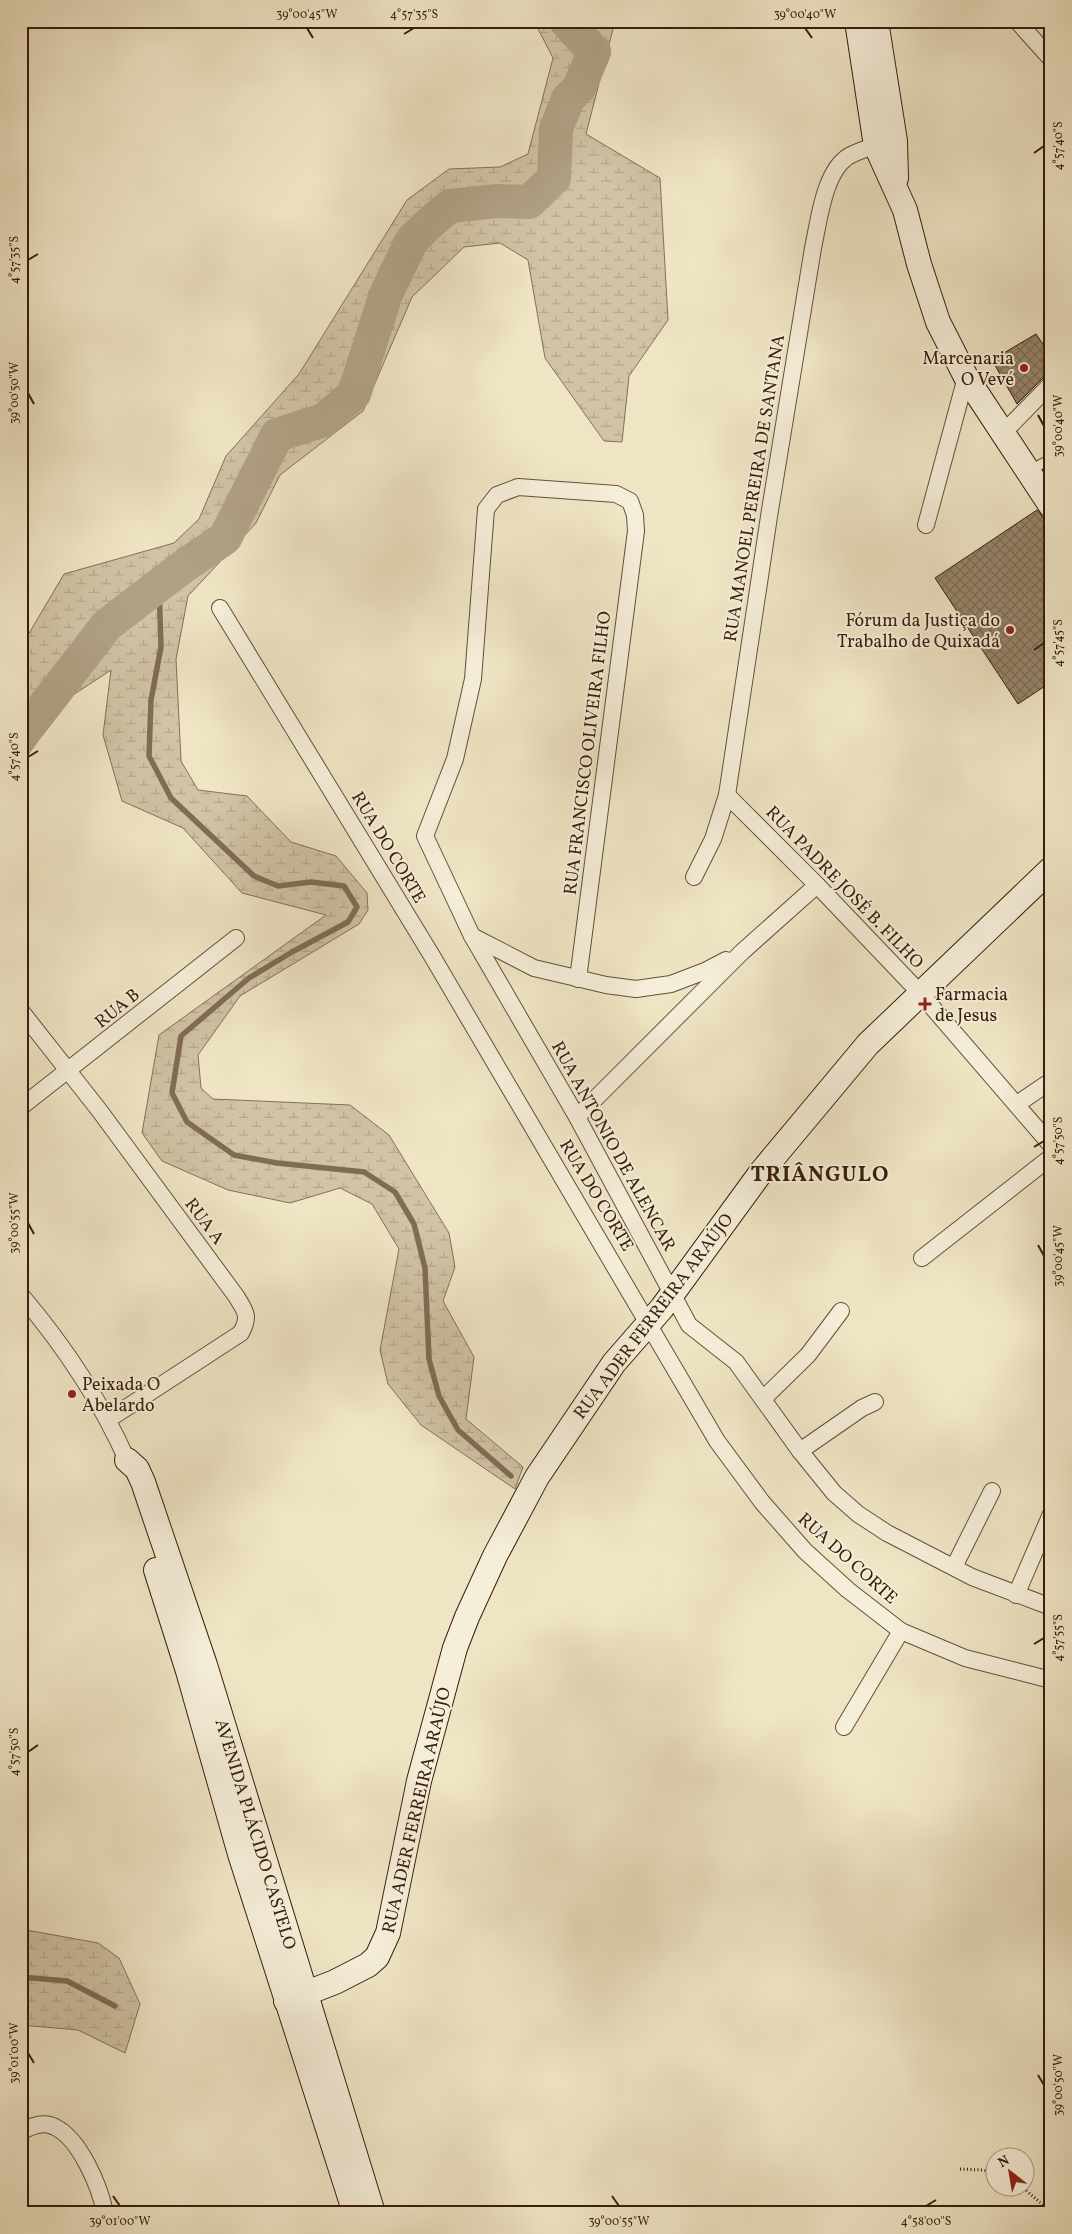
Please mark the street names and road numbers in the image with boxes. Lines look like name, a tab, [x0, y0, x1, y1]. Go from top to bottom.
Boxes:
street label: RUA MANOEL PEREIRA DE SANTANA	[719, 332, 792, 644]
street label: RUA FRANCISCO OLIVEIRA FILHO	[559, 610, 618, 896]
street label: RUA DO CORTE	[344, 787, 431, 909]
street label: RUA PADRE JOSÉ B. FILHO	[759, 801, 929, 975]
street label: RUA B	[90, 983, 146, 1035]
street label: RUA ANTONIO DE ALENCAR	[544, 1037, 681, 1256]
street label: RUA DO CORTE	[552, 1135, 639, 1257]
street label: RUA A	[178, 1193, 230, 1251]
street label: RUA ADER FERREIRA ARAÚJO	[568, 1209, 740, 1425]
street label: RUA DO CORTE	[792, 1508, 902, 1611]
street label: RUA ADER FERREIRA ARAÚJO	[377, 1685, 458, 1936]
street label: AVENIDA PLÁCIDO CASTELO	[207, 1716, 302, 1953]

